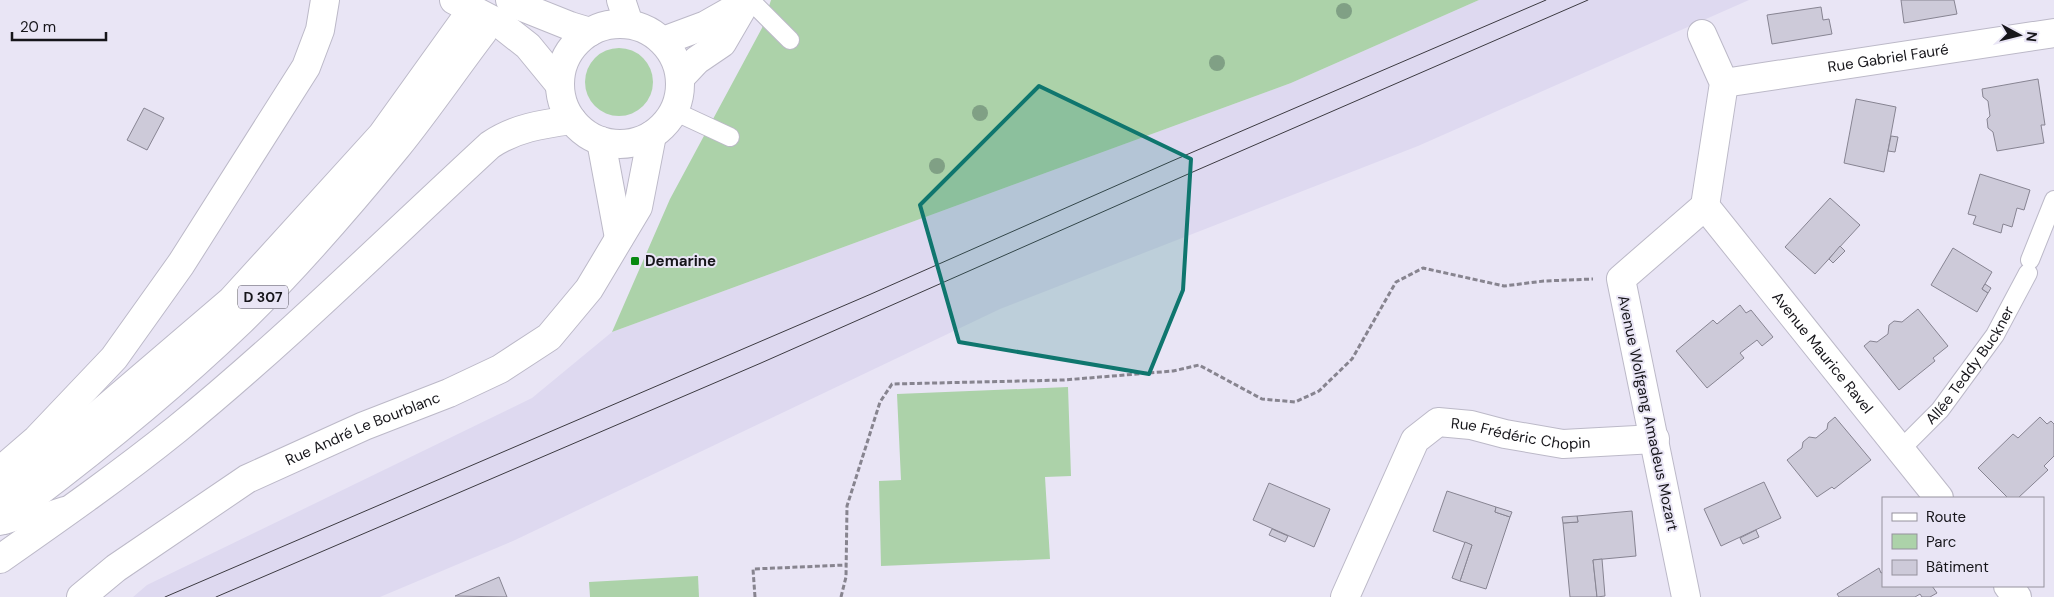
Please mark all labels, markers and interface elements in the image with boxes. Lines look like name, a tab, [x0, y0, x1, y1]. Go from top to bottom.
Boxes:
scale bar	[12, 10, 106, 42]
north arrow	[1994, 10, 2044, 60]
text: 20 m	[20, 17, 56, 37]
text: N	[2022, 30, 2041, 43]
street label: Rue Gabriel Fauré	[1826, 39, 1950, 77]
place label: Demarine	[645, 251, 716, 271]
marker: Demarine	[629, 255, 641, 267]
road number: D 307	[238, 286, 288, 308]
street label: Avenue Maurice Ravel	[1768, 288, 1878, 418]
street label: Avenue Wolfgang Amadeus Mozart	[1613, 293, 1683, 533]
street label: Allée Teddy Buckner	[1921, 302, 2019, 429]
street label: Rue André Le Bourblanc	[282, 387, 443, 470]
street label: Rue Frédéric Chopin	[1450, 413, 1591, 454]
legend	[1882, 497, 2044, 587]
text: Route	[1926, 507, 1966, 527]
text: Parc	[1926, 532, 1956, 552]
text: Bâtiment	[1926, 557, 1989, 577]

